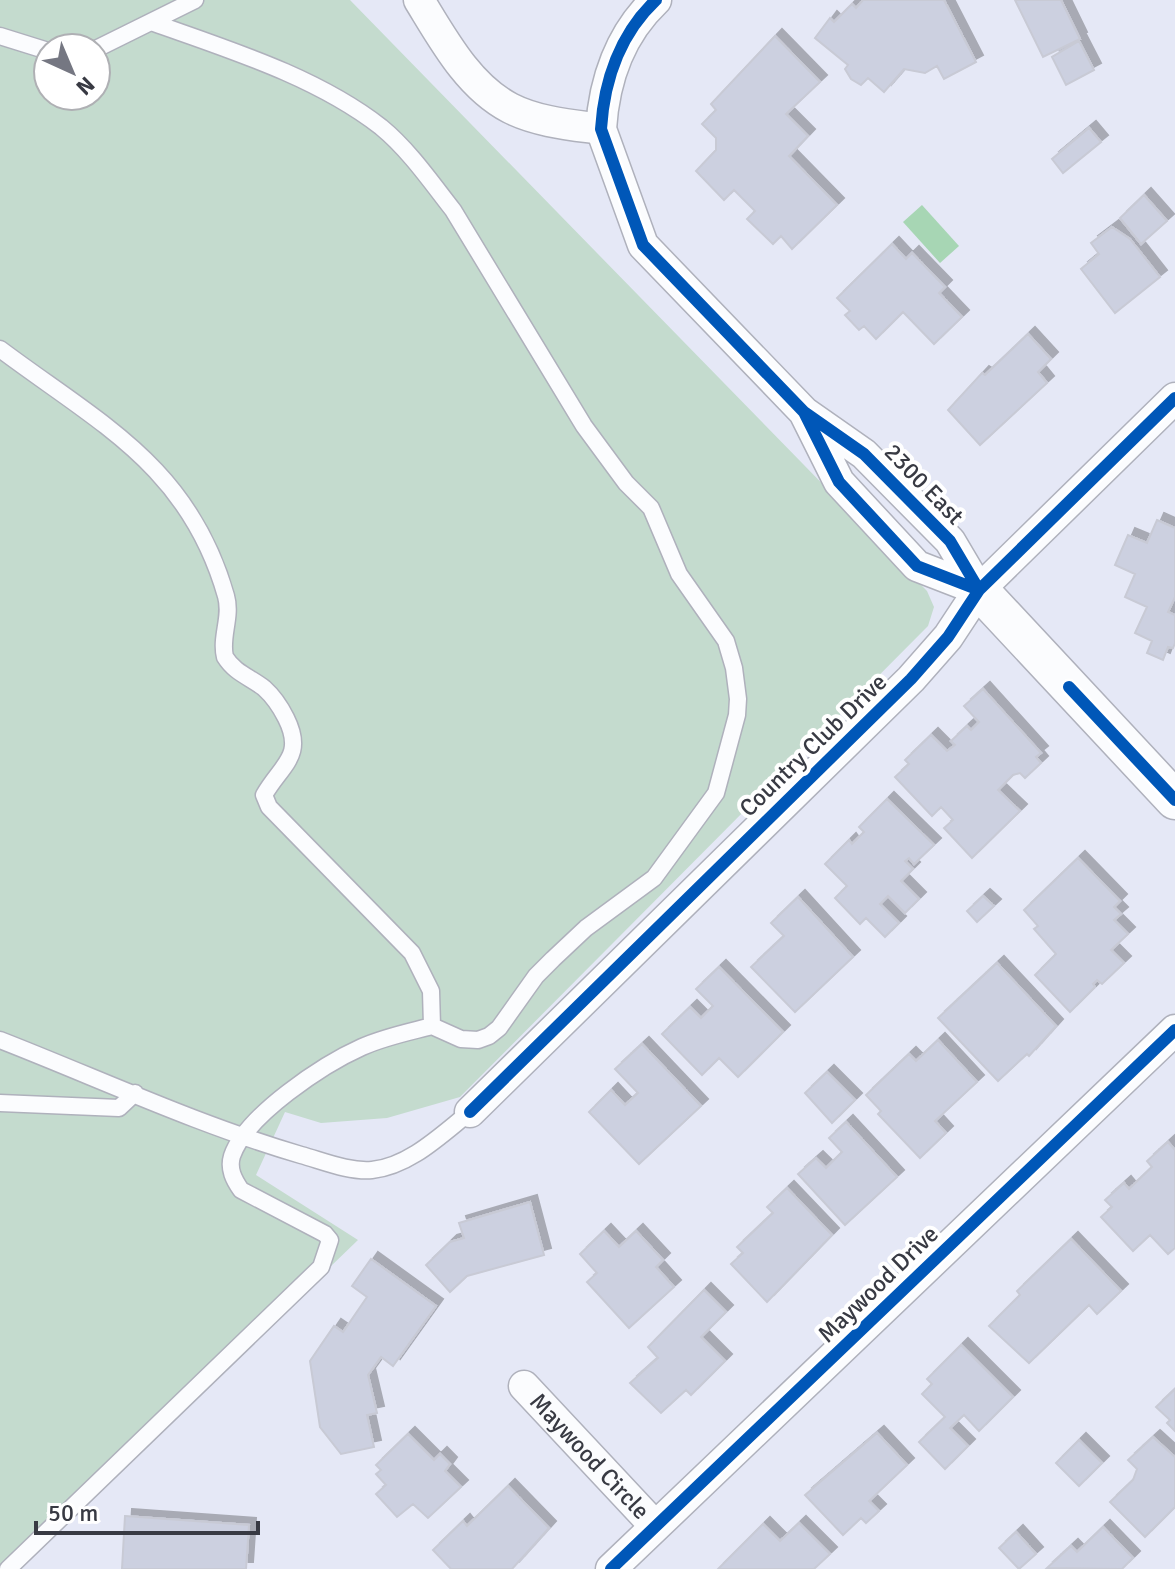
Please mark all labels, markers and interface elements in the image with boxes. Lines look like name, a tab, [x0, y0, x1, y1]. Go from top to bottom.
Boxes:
north arrow	[32, 32, 112, 112]
text: N	[71, 71, 100, 101]
street label: 2300 East	[878, 437, 970, 531]
street label: Country Club Drive	[733, 667, 893, 823]
street label: Maywood Drive	[811, 1219, 945, 1349]
street label: Maywood Circle	[523, 1387, 656, 1526]
scale bar	[36, 1485, 258, 1535]
text: 50 m	[48, 1498, 98, 1528]

